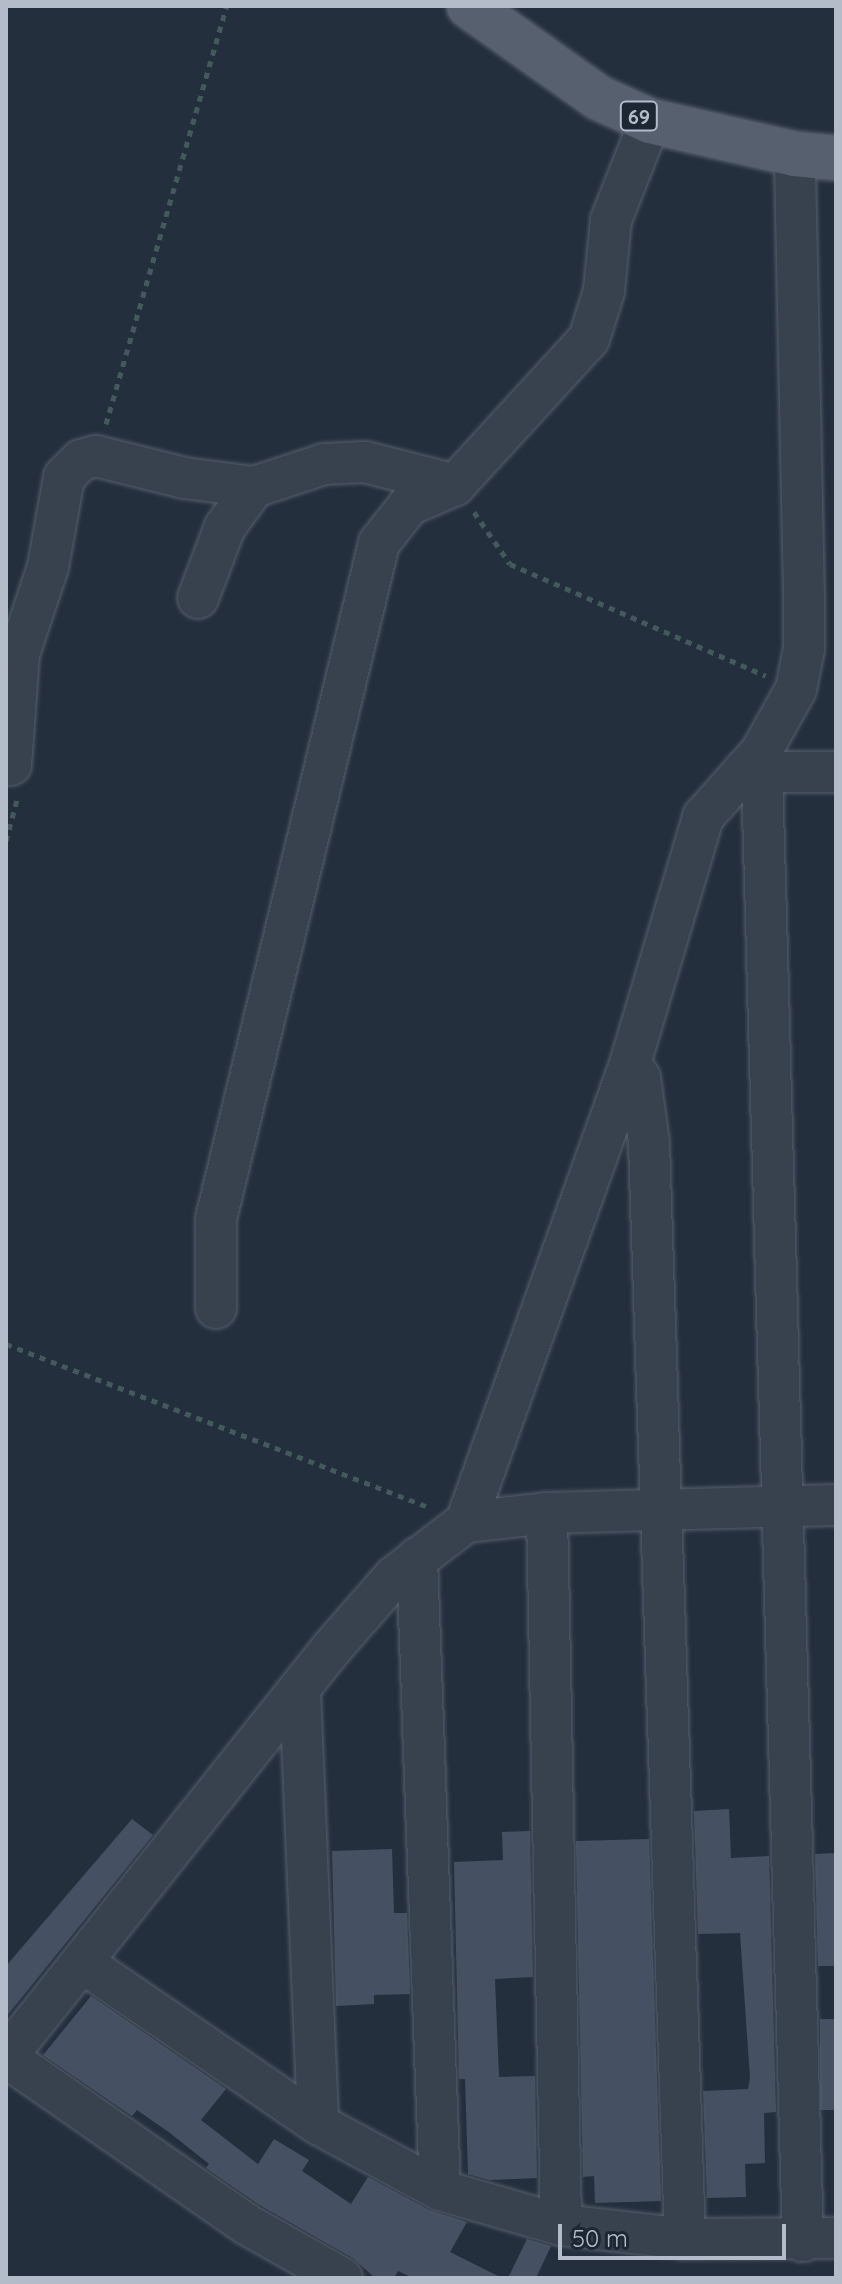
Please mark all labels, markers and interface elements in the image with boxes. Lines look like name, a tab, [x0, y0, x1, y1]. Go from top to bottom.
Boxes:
road number: 69	[619, 100, 659, 132]
scale bar	[562, 2208, 790, 2258]
text: 50 m	[572, 2223, 628, 2253]

